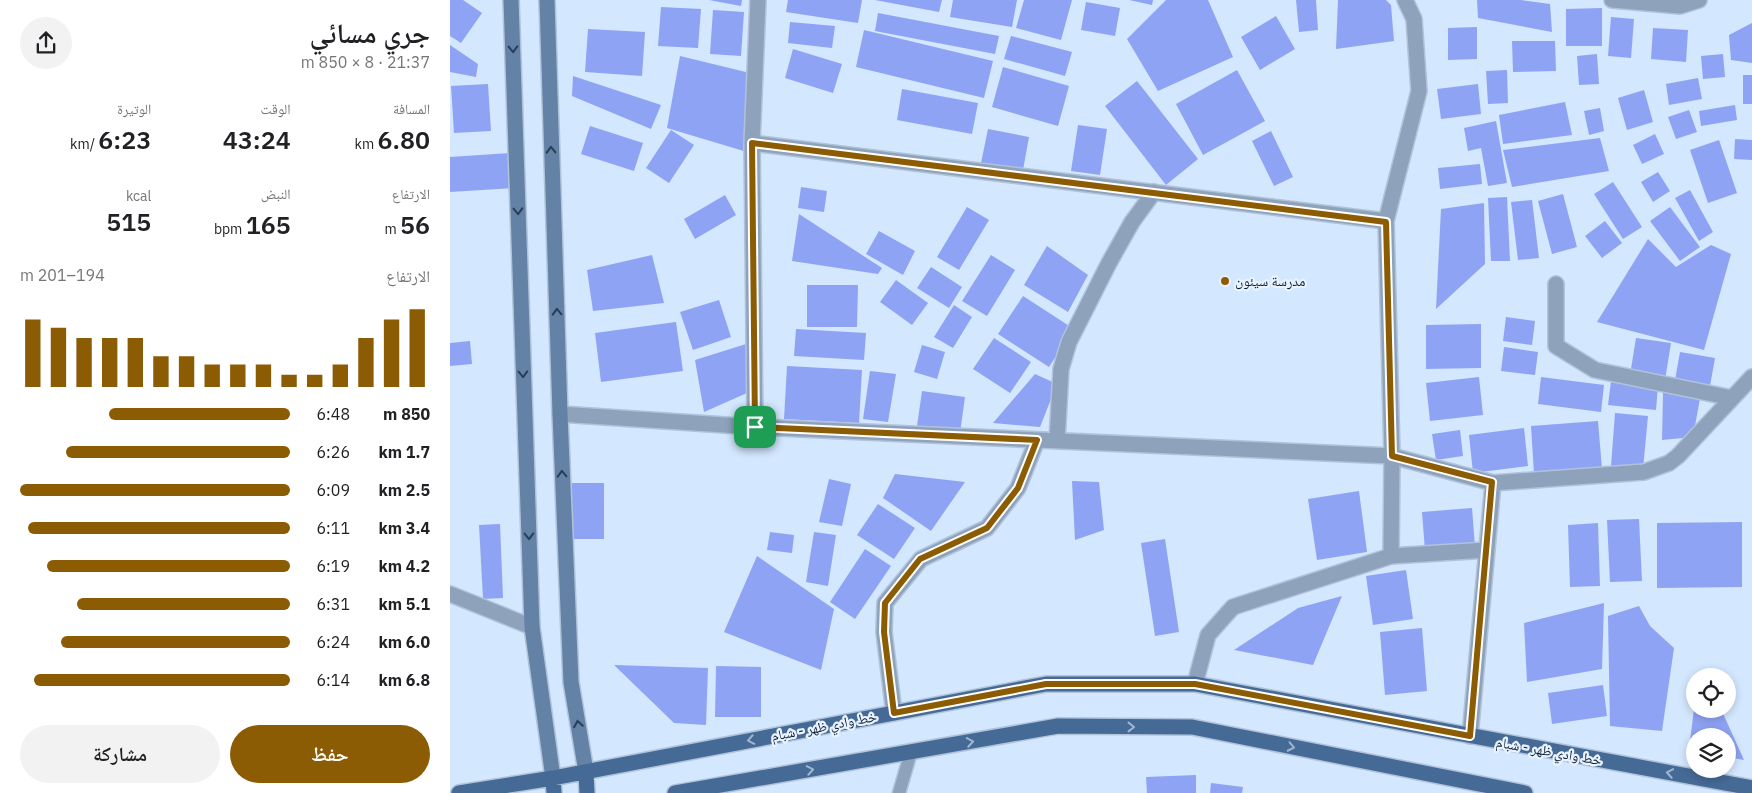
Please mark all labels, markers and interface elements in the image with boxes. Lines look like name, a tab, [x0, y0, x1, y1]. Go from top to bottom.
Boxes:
text: جري مسائي	[310, 14, 430, 51]
button: share	[20, 17, 72, 69]
one-way arrow	[507, 45, 518, 53]
text: 21:37 · 8 × 850 m	[301, 52, 430, 72]
text: الوتيرة	[117, 100, 151, 118]
text: الوقت	[261, 100, 291, 118]
text: المسافة	[393, 100, 430, 118]
text: 6:23	[98, 123, 151, 156]
text: 43:24	[223, 123, 291, 156]
text: 6.80	[378, 123, 430, 156]
text: /km	[70, 135, 98, 153]
text: km	[355, 135, 378, 153]
one-way arrow	[546, 145, 557, 153]
text: النبض	[261, 185, 291, 203]
text: الارتفاع	[392, 185, 430, 203]
text: kcal	[126, 187, 151, 205]
text: 515	[106, 205, 151, 238]
text: 165	[246, 208, 291, 241]
text: 56	[400, 208, 430, 241]
one-way arrow	[513, 208, 523, 215]
text: bpm	[214, 220, 246, 238]
text: m	[384, 220, 400, 238]
text: 194–201 m	[20, 265, 105, 285]
text: الارتفاع	[386, 266, 430, 286]
place label: مدرسة سيئون	[1235, 272, 1305, 290]
marker: مدرسة سيئون	[1219, 275, 1231, 287]
one-way arrow	[551, 308, 562, 316]
one-way arrow	[518, 370, 529, 378]
text: 6:48	[317, 404, 350, 424]
text: 850 m	[383, 404, 430, 424]
pin	[734, 406, 776, 448]
icon: arrive	[741, 413, 769, 441]
text: 6:26	[317, 442, 350, 462]
text: 1.7 km	[379, 442, 430, 462]
one-way arrow	[557, 470, 568, 478]
text: 6:09	[317, 480, 350, 500]
text: 2.5 km	[379, 480, 430, 500]
text: 6:11	[317, 518, 350, 538]
text: 3.4 km	[379, 518, 430, 538]
one-way arrow	[524, 532, 534, 540]
text: 6:19	[317, 556, 350, 576]
text: 4.2 km	[379, 556, 430, 576]
text: 6:31	[317, 594, 350, 614]
text: 5.1 km	[379, 594, 430, 614]
text: 6:24	[317, 632, 350, 652]
text: 6.0 km	[379, 632, 430, 652]
map controls	[1686, 668, 1736, 778]
button: locate	[1686, 668, 1736, 718]
text: 6:14	[317, 670, 350, 690]
text: 6.8 km	[379, 670, 430, 690]
street label: خط وادي ظهر - شبام	[770, 707, 879, 748]
one-way arrow	[573, 719, 583, 728]
one-way arrow	[1128, 722, 1135, 732]
button: مشاركة	[20, 725, 220, 783]
button: حفظ	[230, 725, 430, 783]
button: layers	[1686, 728, 1736, 778]
street label: خط وادي ظهر - شبام	[1494, 733, 1603, 772]
one-way arrow	[746, 735, 755, 745]
one-way arrow	[965, 737, 974, 747]
one-way arrow	[1287, 741, 1296, 752]
one-way arrow	[805, 765, 814, 775]
one-way arrow	[1665, 768, 1674, 778]

